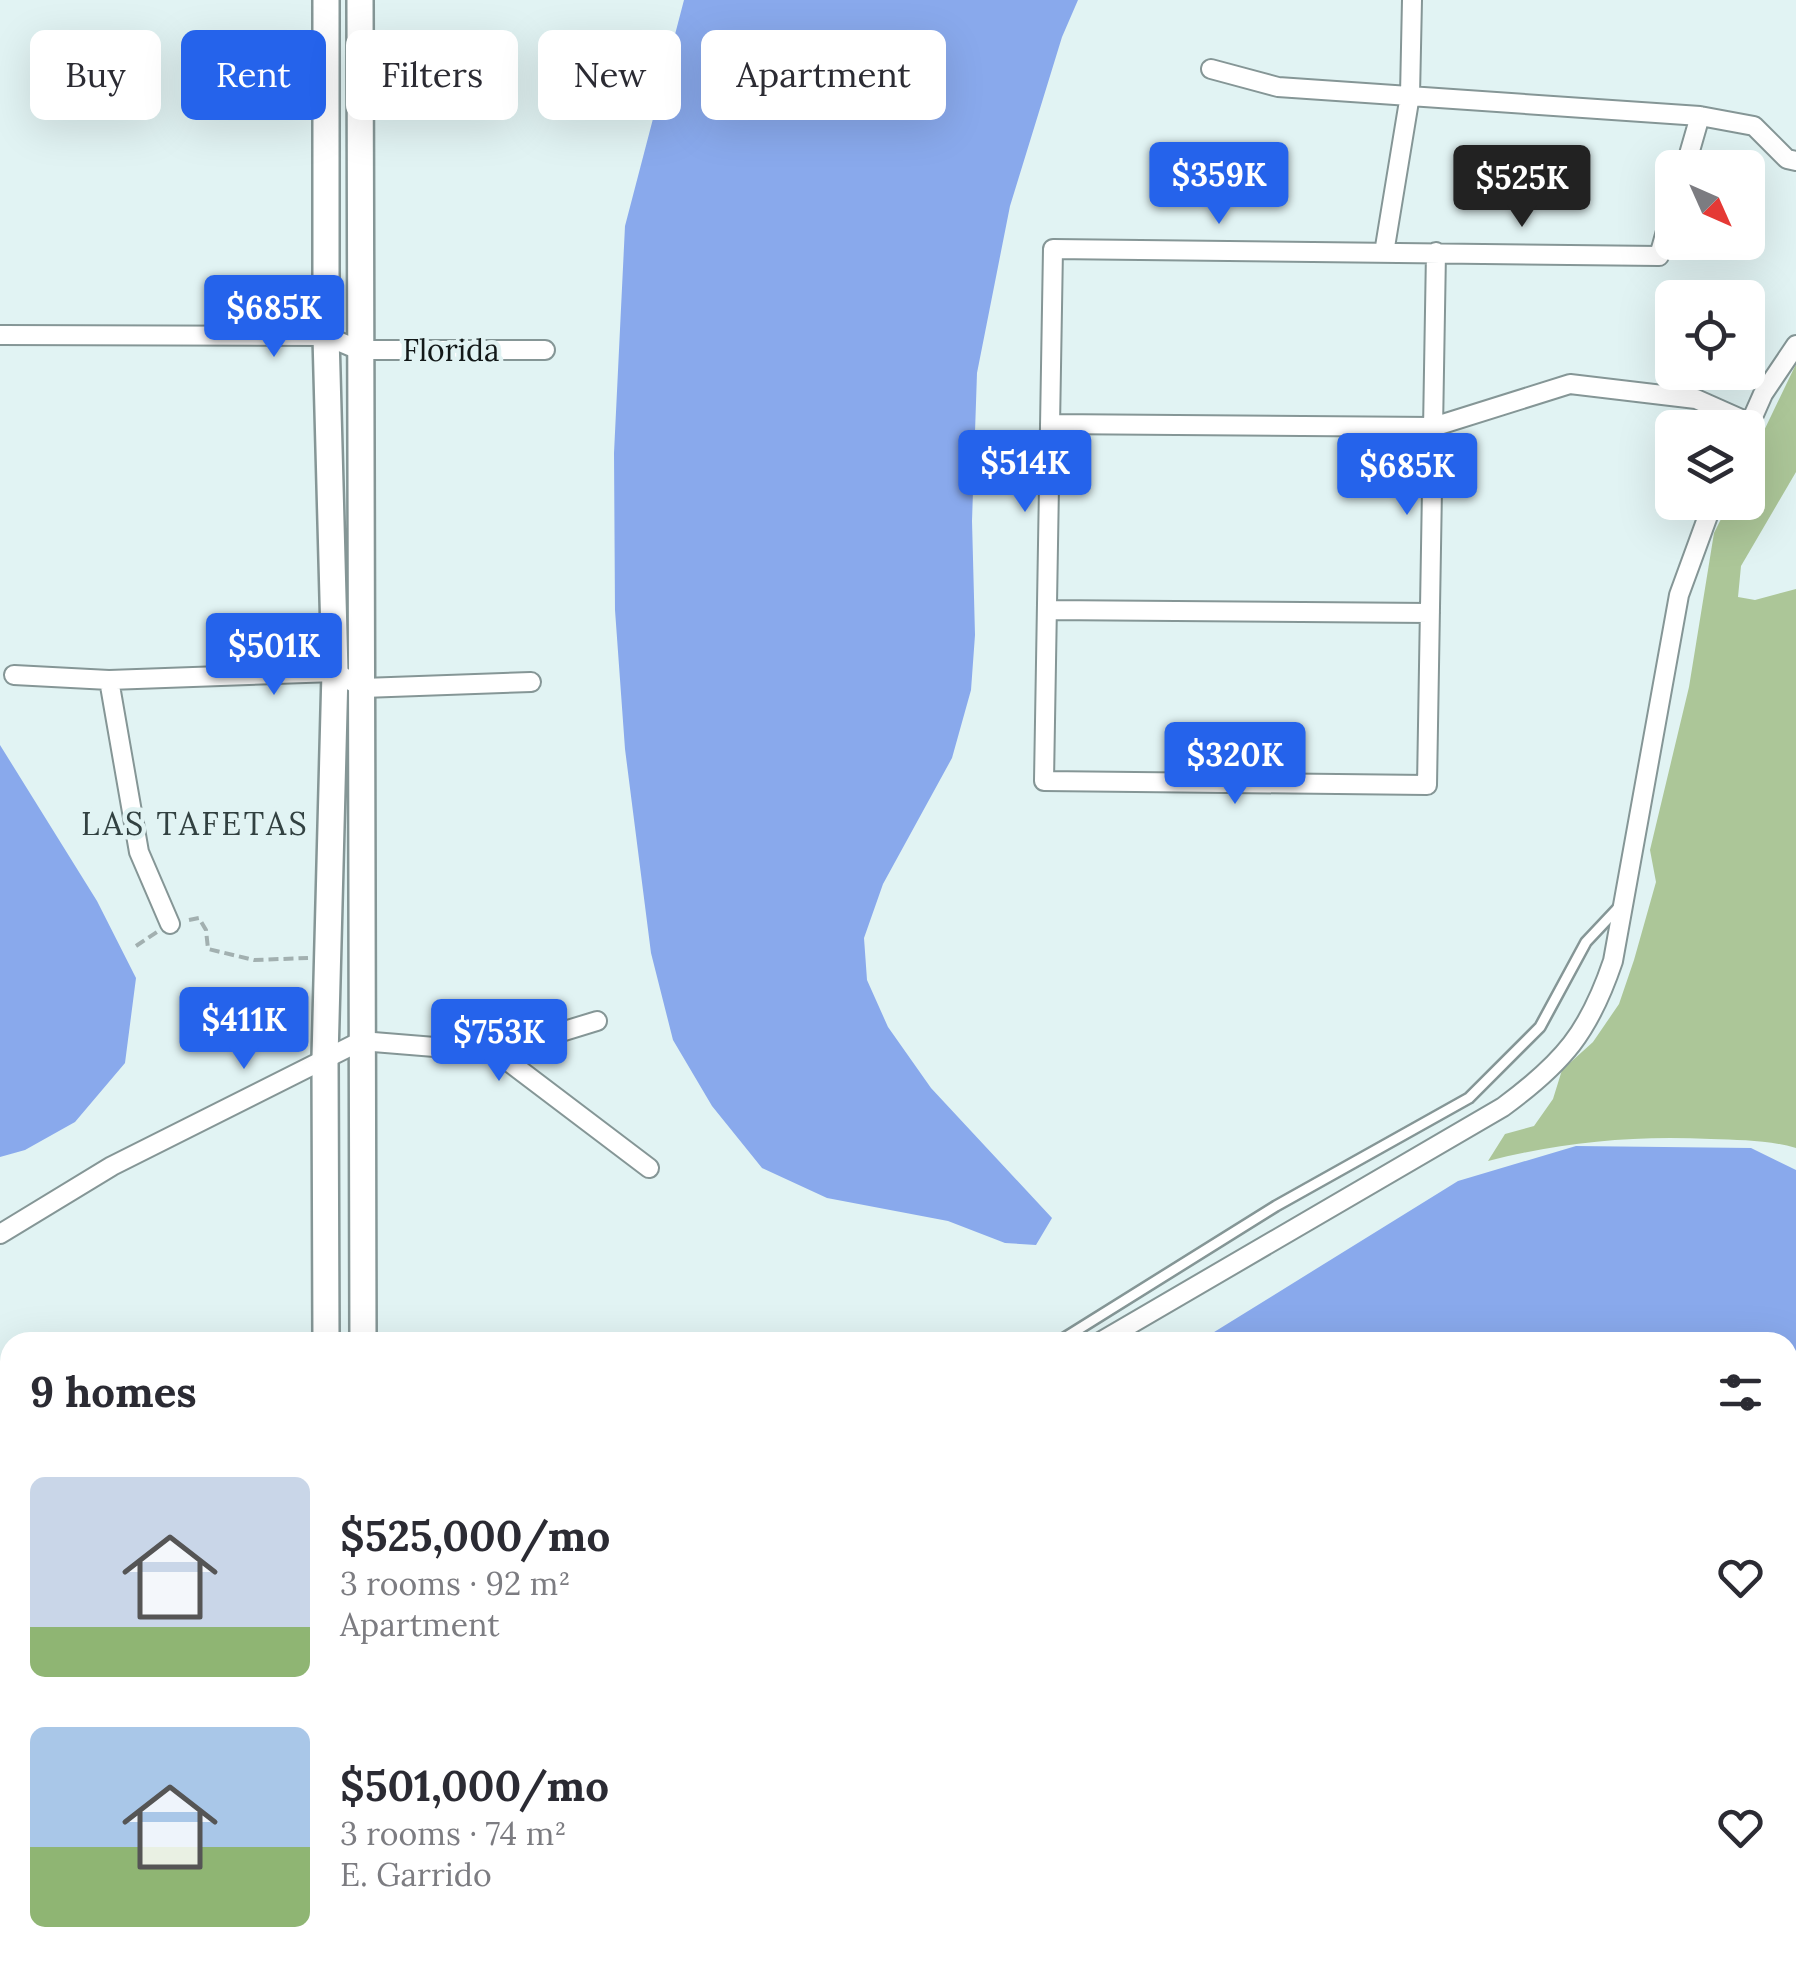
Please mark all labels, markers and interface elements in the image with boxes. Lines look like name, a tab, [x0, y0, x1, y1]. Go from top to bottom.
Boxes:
chip: Buy	[30, 30, 161, 120]
chip: Rent	[181, 30, 326, 120]
chip: Filters	[346, 30, 518, 120]
chip: New	[538, 30, 681, 120]
chip: Apartment	[701, 30, 946, 120]
pin: $359K	[1149, 142, 1289, 227]
pin: $525K	[1452, 145, 1592, 230]
north arrow	[1655, 150, 1765, 260]
map controls	[1655, 150, 1765, 520]
text: $359K	[1171, 154, 1267, 195]
text: $525K	[1475, 157, 1569, 198]
pin: $685K	[204, 275, 344, 360]
button: locate	[1655, 280, 1765, 390]
text: $685K	[226, 287, 322, 328]
street label: Florida	[403, 331, 500, 369]
button: layers	[1655, 410, 1765, 520]
pin: $514K	[955, 430, 1095, 515]
pin: $685K	[1337, 433, 1477, 518]
text: $514K	[980, 442, 1070, 483]
text: $685K	[1359, 445, 1455, 486]
pin: $501K	[204, 613, 344, 698]
text: $501K	[228, 625, 320, 666]
pin: $320K	[1165, 722, 1305, 807]
text: $320K	[1187, 734, 1283, 775]
district label: LAS TAFETAS	[81, 803, 309, 844]
pin: $411K	[174, 987, 314, 1072]
text: $411K	[201, 999, 287, 1040]
pin: $753K	[429, 999, 569, 1084]
text: $753K	[453, 1011, 545, 1052]
text: 9 homes	[30, 1365, 197, 1419]
icon: filters	[1713, 1365, 1768, 1420]
text: $525,000/mo	[340, 1509, 610, 1563]
icon: home	[110, 1517, 230, 1637]
icon: heart	[1713, 1550, 1768, 1605]
text: 3 rooms · 92 m²	[340, 1563, 571, 1604]
text: Apartment	[340, 1604, 500, 1645]
text: $501,000/mo	[340, 1759, 609, 1813]
icon: home	[110, 1767, 230, 1887]
icon: heart	[1713, 1800, 1768, 1855]
text: 3 rooms · 74 m²	[340, 1813, 567, 1854]
text: E. Garrido	[340, 1854, 492, 1895]

